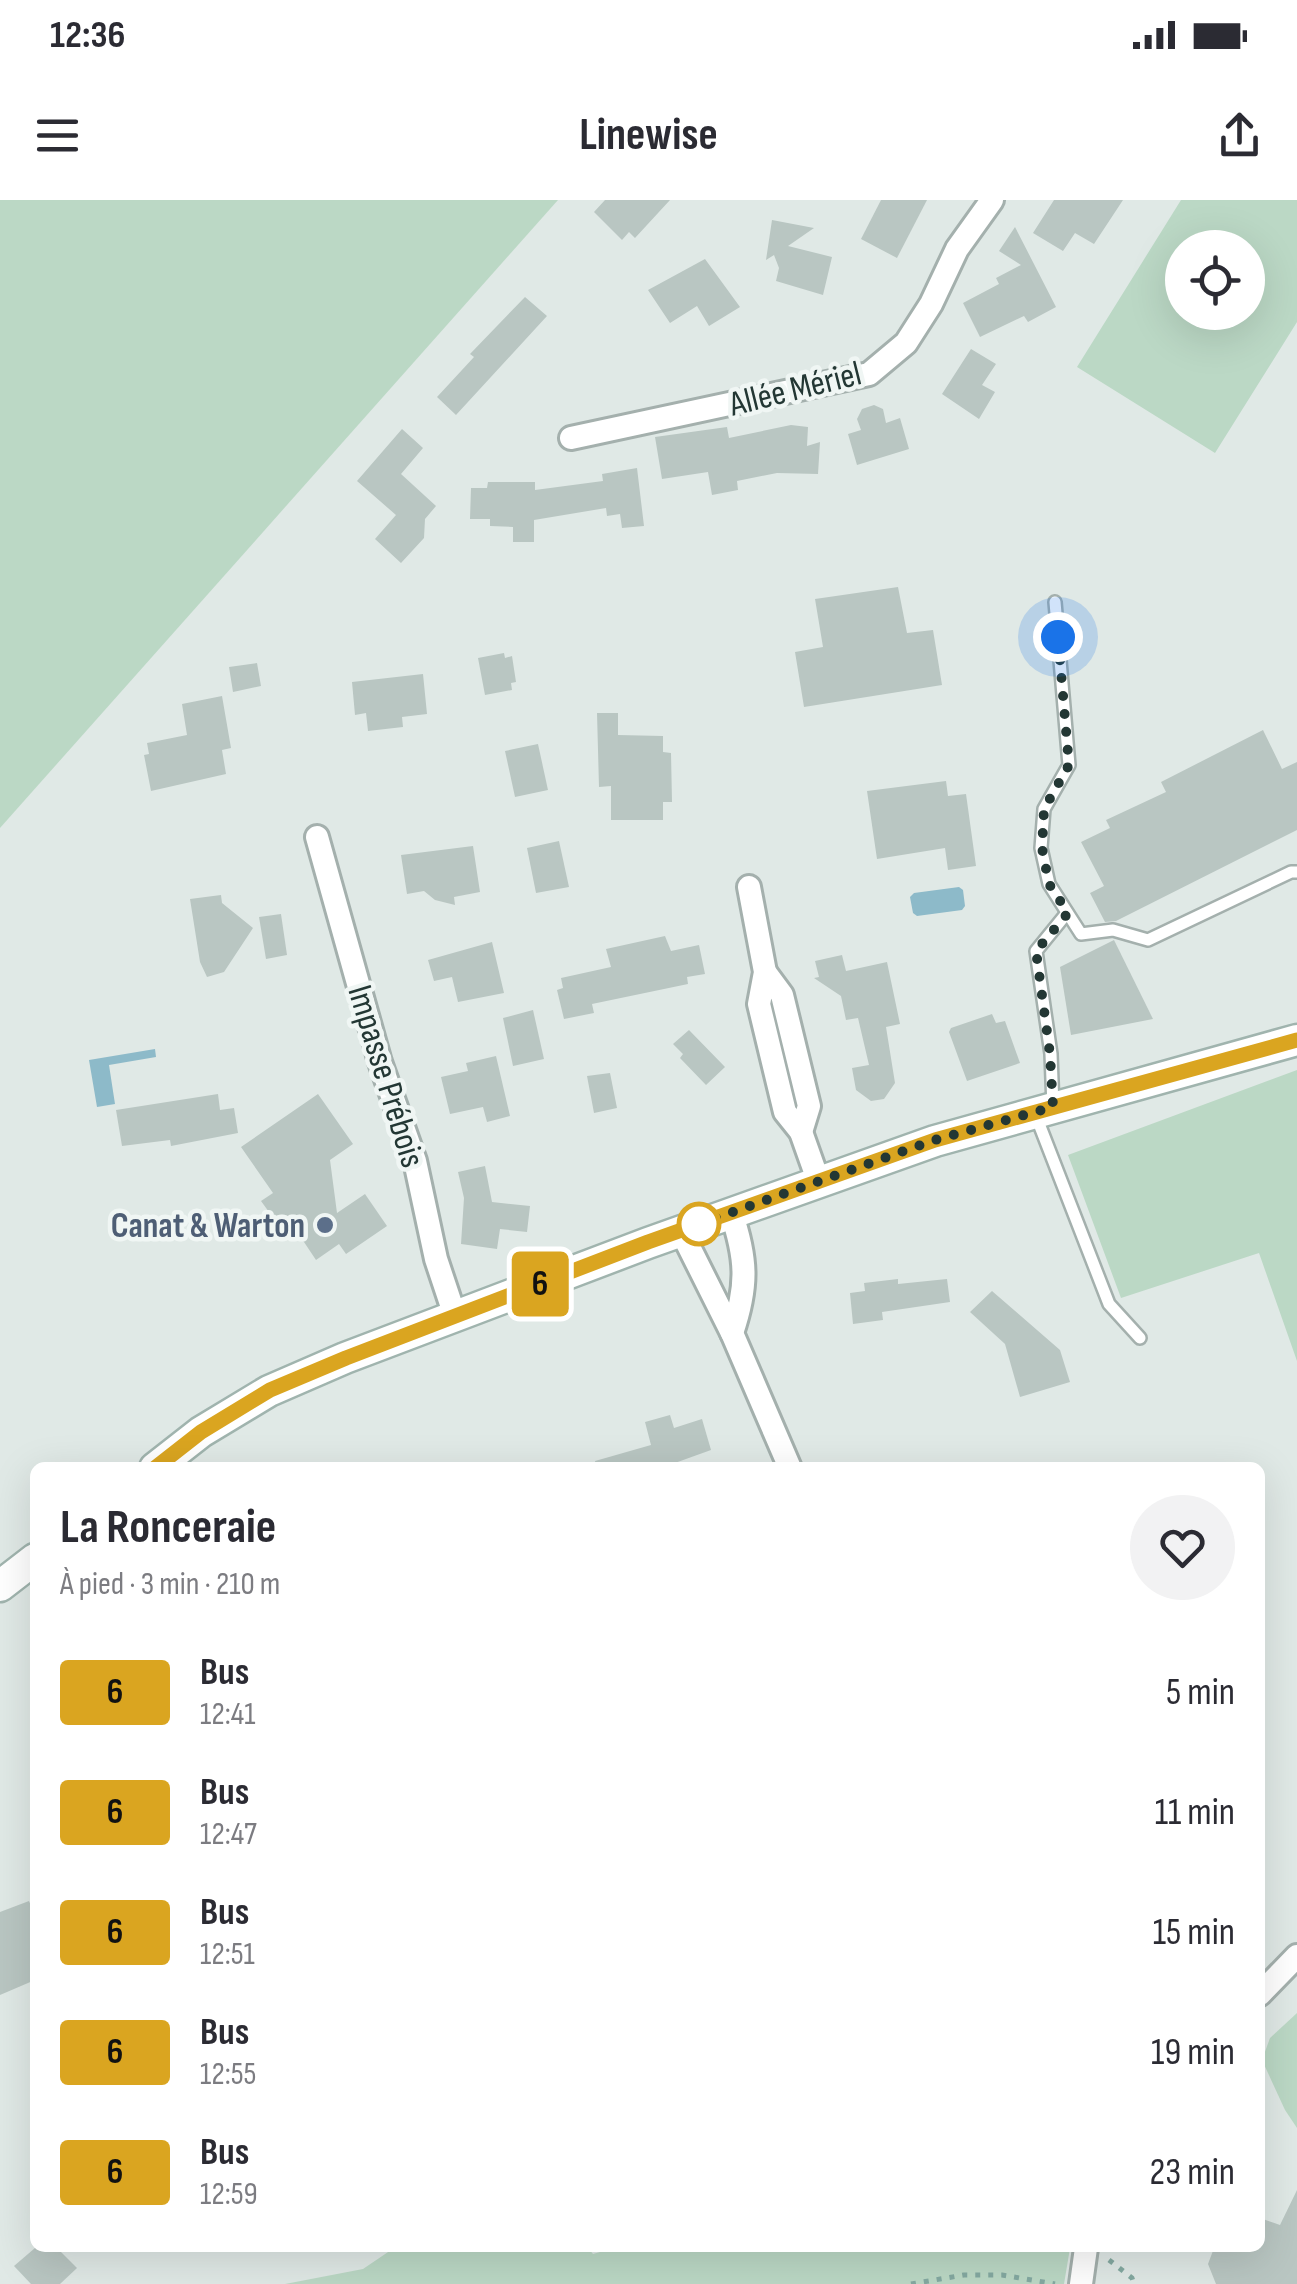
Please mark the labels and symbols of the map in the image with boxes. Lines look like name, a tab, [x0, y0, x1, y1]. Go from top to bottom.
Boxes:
street label: Allée Mériel	[724, 352, 866, 427]
your location	[1033, 612, 1083, 662]
street label: Impasse Prébois	[337, 980, 434, 1173]
unlabelled marker	[678, 1203, 720, 1245]
place label: Canat & Warton	[111, 1205, 305, 1248]
marker: Canat & Warton	[314, 1214, 336, 1236]
line badge: 6	[508, 1252, 572, 1316]

